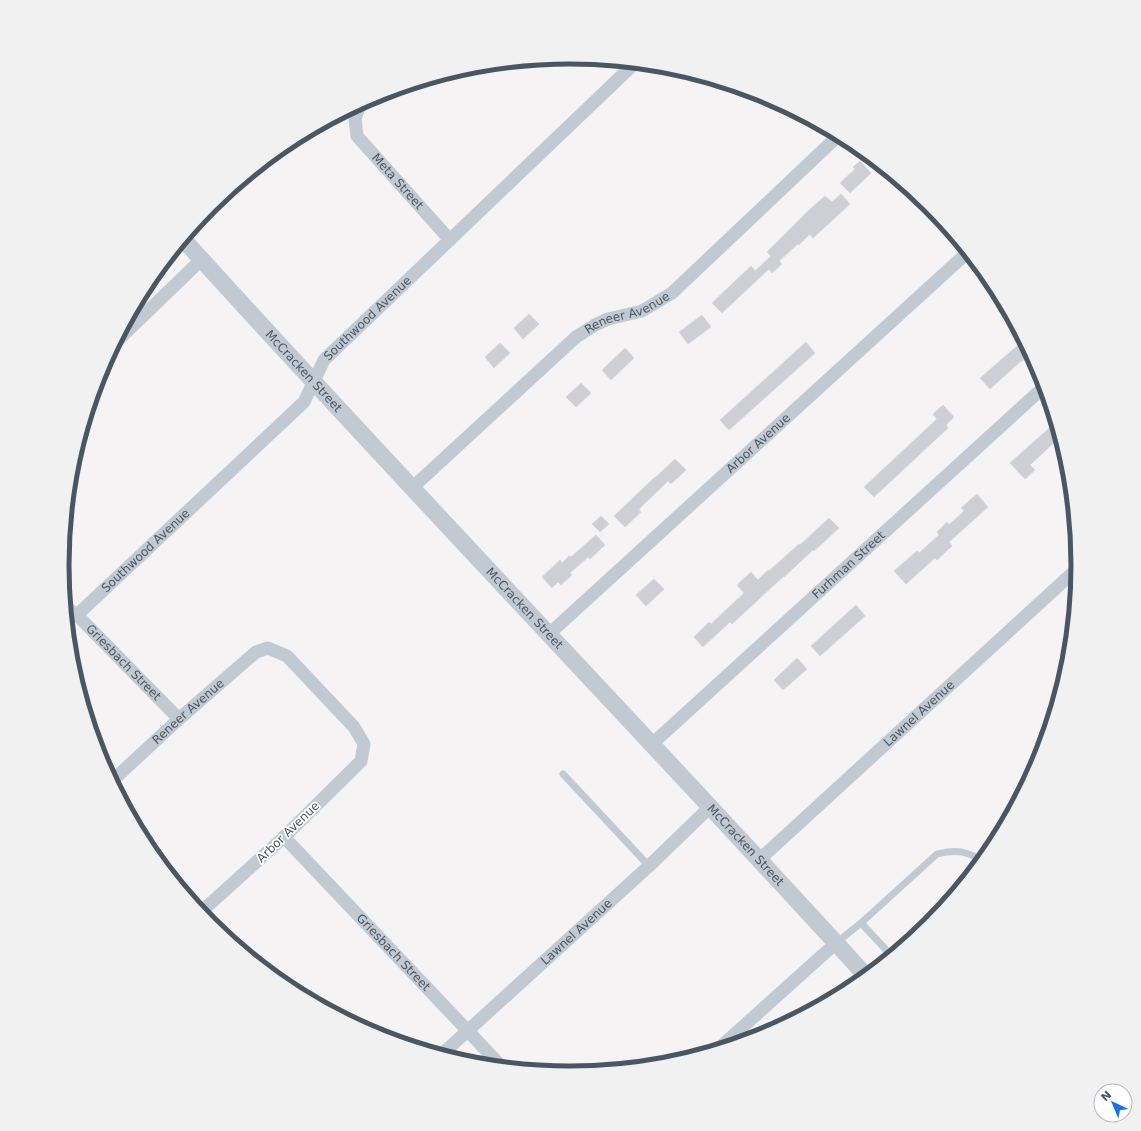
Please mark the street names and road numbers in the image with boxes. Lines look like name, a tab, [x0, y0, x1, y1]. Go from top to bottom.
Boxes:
street label: Meta Street	[369, 151, 427, 213]
street label: Southwood Avenue	[321, 273, 414, 363]
street label: Reneer Avenue	[582, 289, 672, 337]
street label: McCracken Street	[263, 327, 345, 415]
street label: Arbor Avenue	[723, 411, 793, 476]
street label: Southwood Avenue	[99, 506, 192, 595]
street label: Furhman Street	[809, 528, 888, 601]
street label: McCracken Street	[483, 565, 566, 652]
street label: Griesbach Street	[83, 622, 164, 703]
street label: Reneer Avenue	[149, 676, 227, 747]
street label: Lawnel Avenue	[881, 678, 957, 749]
street label: Arbor Avenue	[254, 799, 322, 865]
street label: McCracken Street	[704, 801, 787, 889]
street label: Lawnel Avenue	[538, 896, 615, 968]
street label: Griesbach Street	[354, 911, 433, 994]

